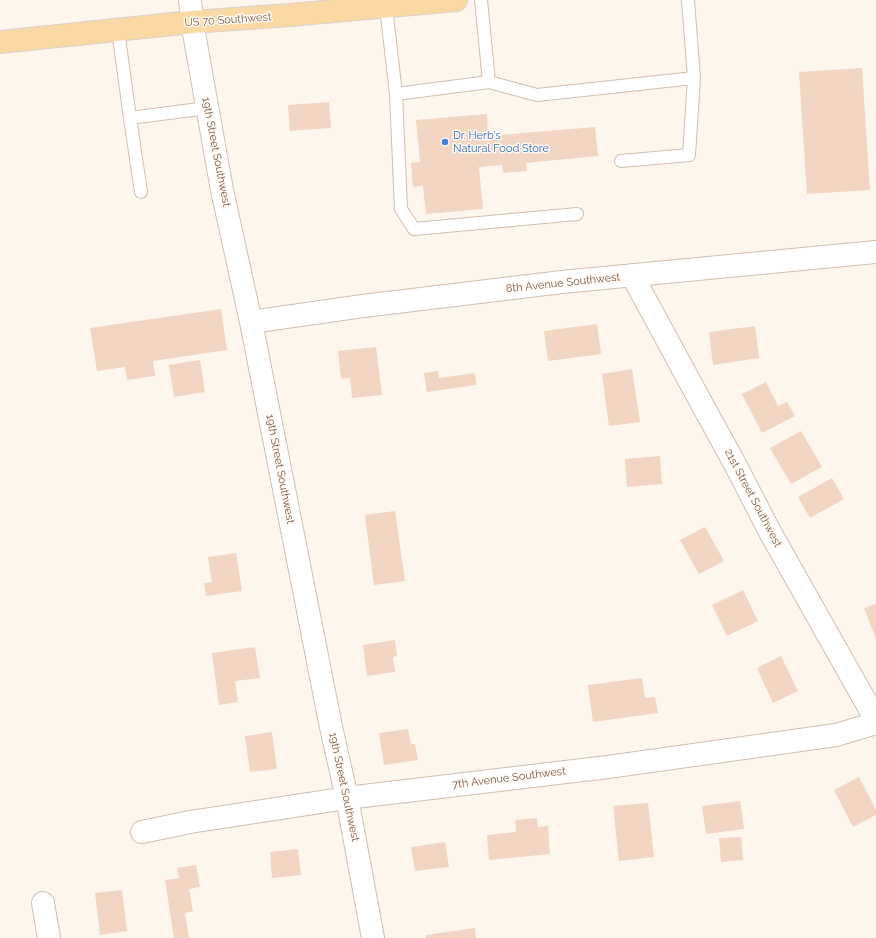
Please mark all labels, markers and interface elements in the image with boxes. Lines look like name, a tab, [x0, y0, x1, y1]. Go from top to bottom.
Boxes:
street label: US 70 Southwest	[184, 10, 272, 30]
street label: 19th Street Southwest	[199, 96, 233, 208]
place label: Dr. Herb's Natural Food Store	[453, 129, 549, 155]
marker: Dr. Herb's Natural Food Store	[440, 137, 450, 147]
street label: 8th Avenue Southwest	[505, 270, 621, 296]
street label: 19th Street Southwest	[263, 413, 297, 525]
street label: 21st Street Southwest	[721, 447, 785, 549]
street label: 19th Street Southwest	[326, 731, 362, 843]
street label: 7th Avenue Southwest	[452, 764, 566, 792]

